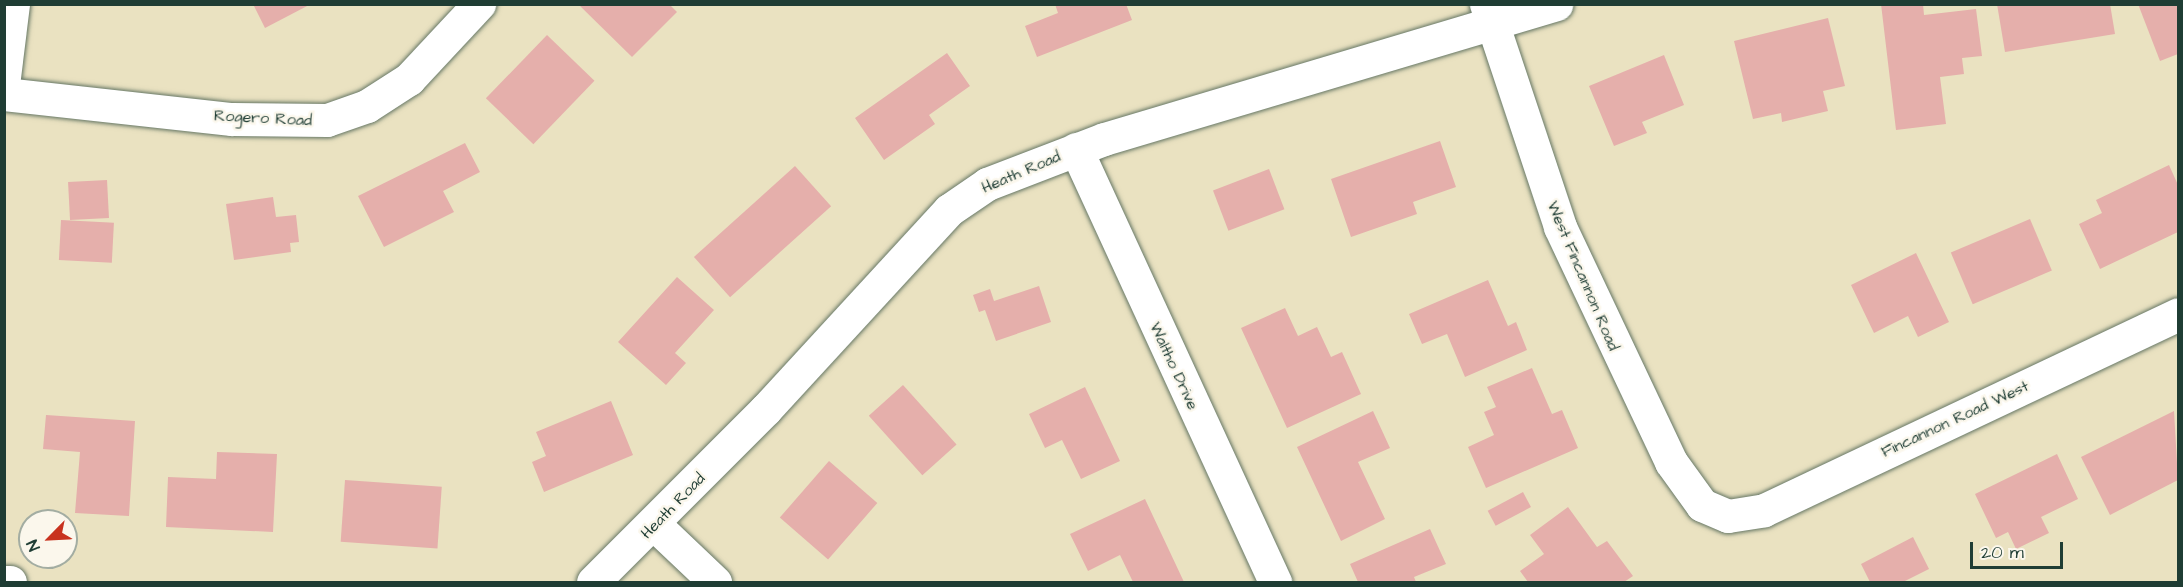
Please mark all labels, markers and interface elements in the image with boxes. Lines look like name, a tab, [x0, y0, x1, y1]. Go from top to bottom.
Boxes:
street label: Rogero Road	[213, 106, 313, 130]
street label: Heath Road	[979, 147, 1063, 197]
street label: West Fincannon Road	[1543, 198, 1623, 354]
street label: Waltho Drive	[1145, 319, 1203, 413]
street label: Fincannon Road West	[1878, 376, 2032, 462]
street label: Heath Road	[637, 469, 709, 543]
north arrow	[18, 509, 78, 569]
scale bar	[1973, 530, 2066, 568]
text: N	[21, 536, 45, 555]
text: 20 m	[1981, 540, 2024, 565]

